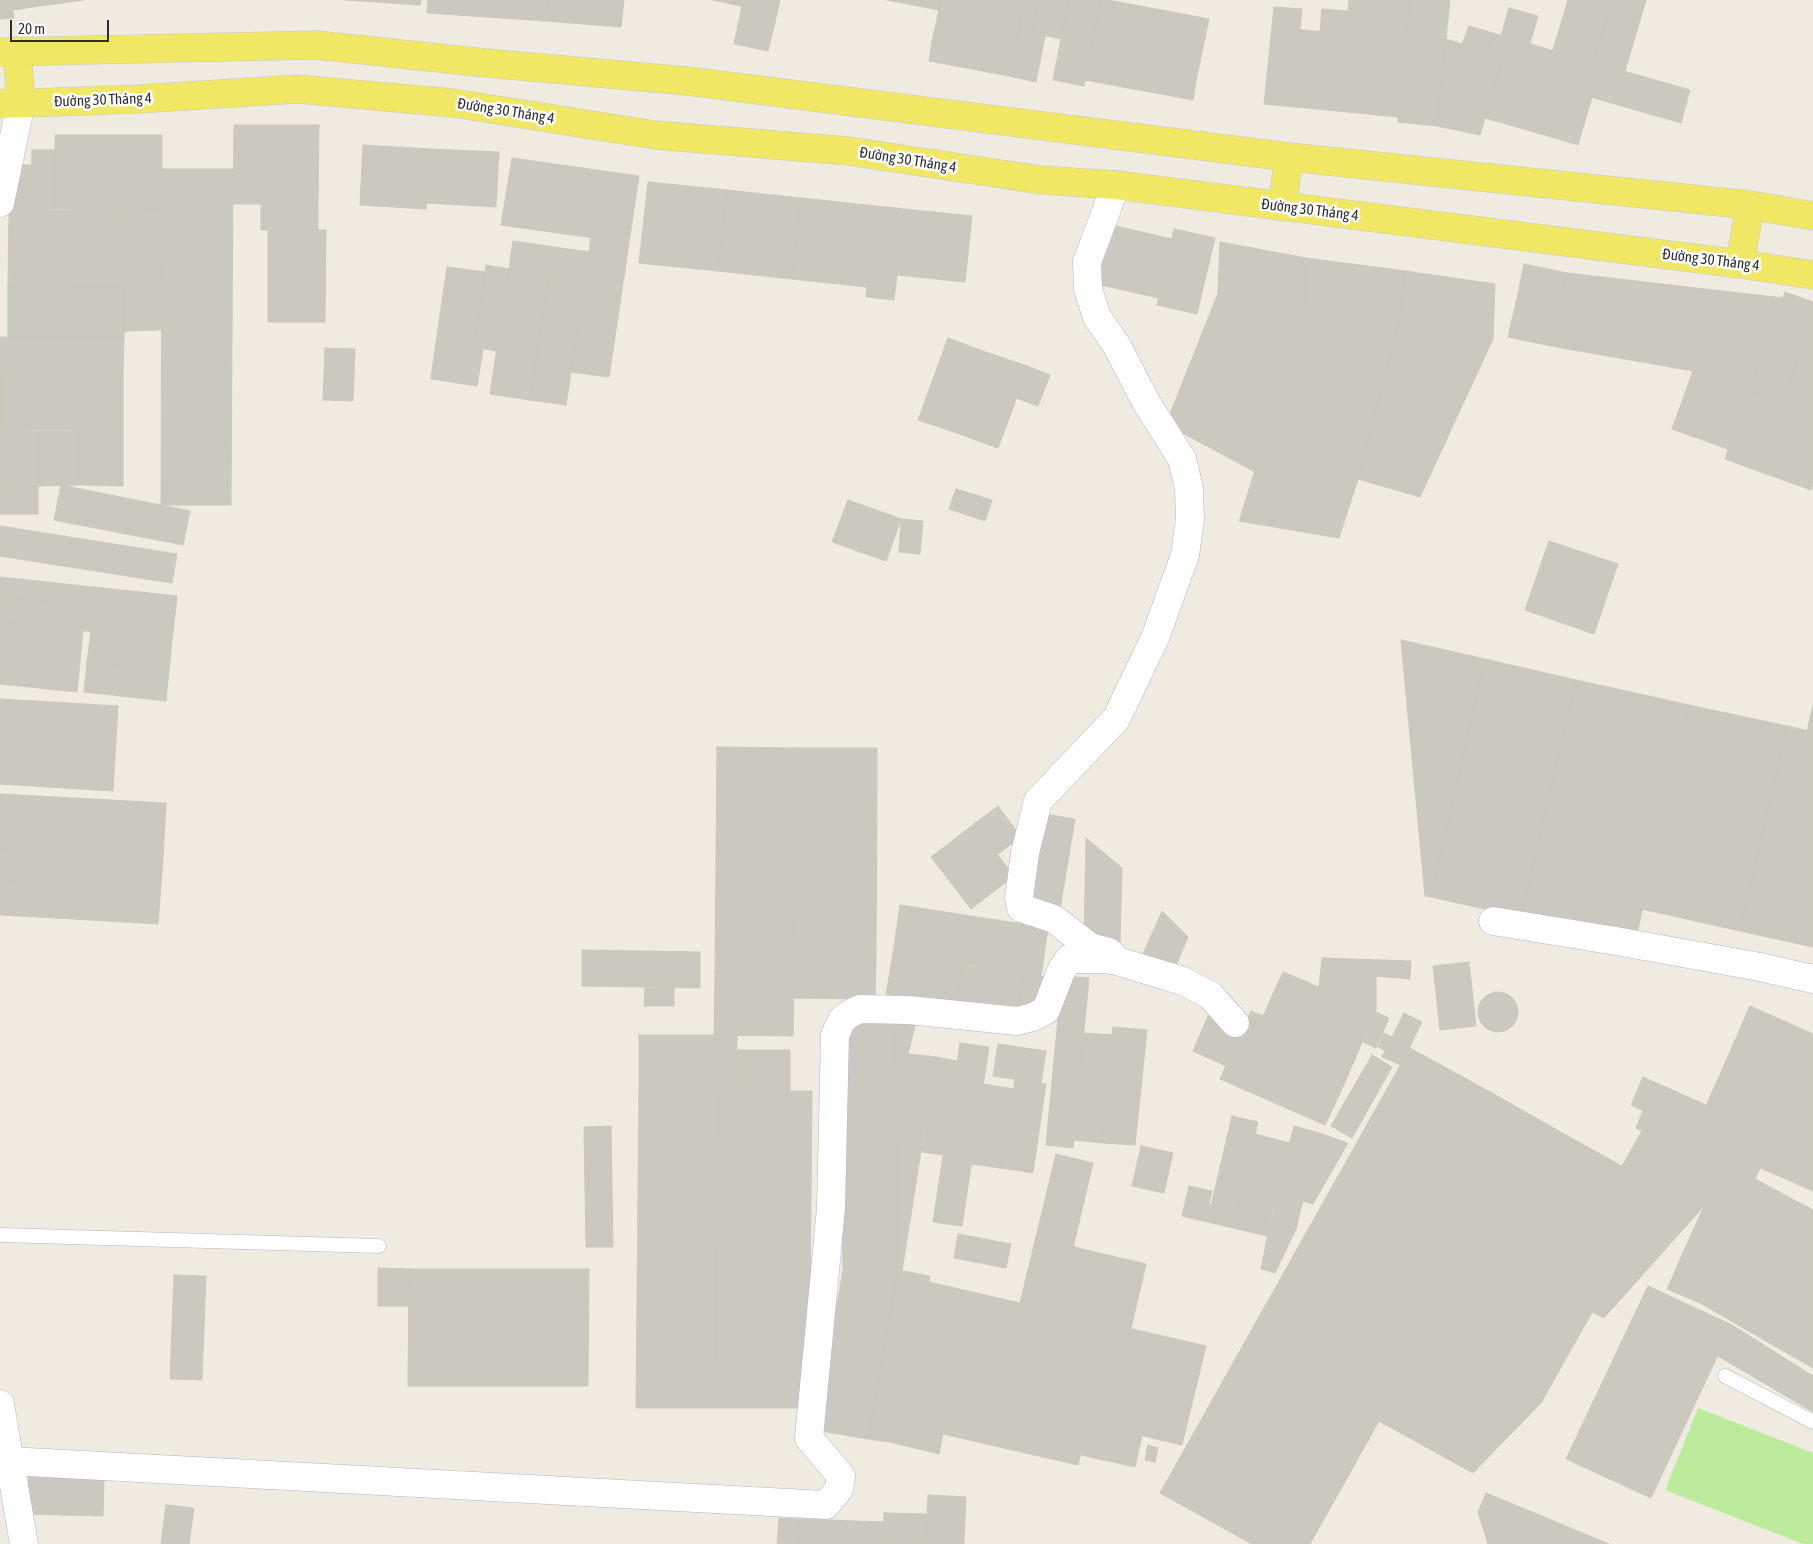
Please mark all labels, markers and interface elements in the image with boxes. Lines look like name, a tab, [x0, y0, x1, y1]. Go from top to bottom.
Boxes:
scale bar	[12, 10, 111, 42]
text: 20 m	[18, 20, 45, 37]
street label: Đường 30 Tháng 4	[54, 89, 152, 111]
street label: Đường 30 Tháng 4	[456, 94, 556, 128]
street label: Đường 30 Tháng 4	[858, 143, 958, 177]
street label: Đường 30 Tháng 4	[1260, 195, 1360, 225]
street label: Đường 30 Tháng 4	[1661, 245, 1761, 275]

